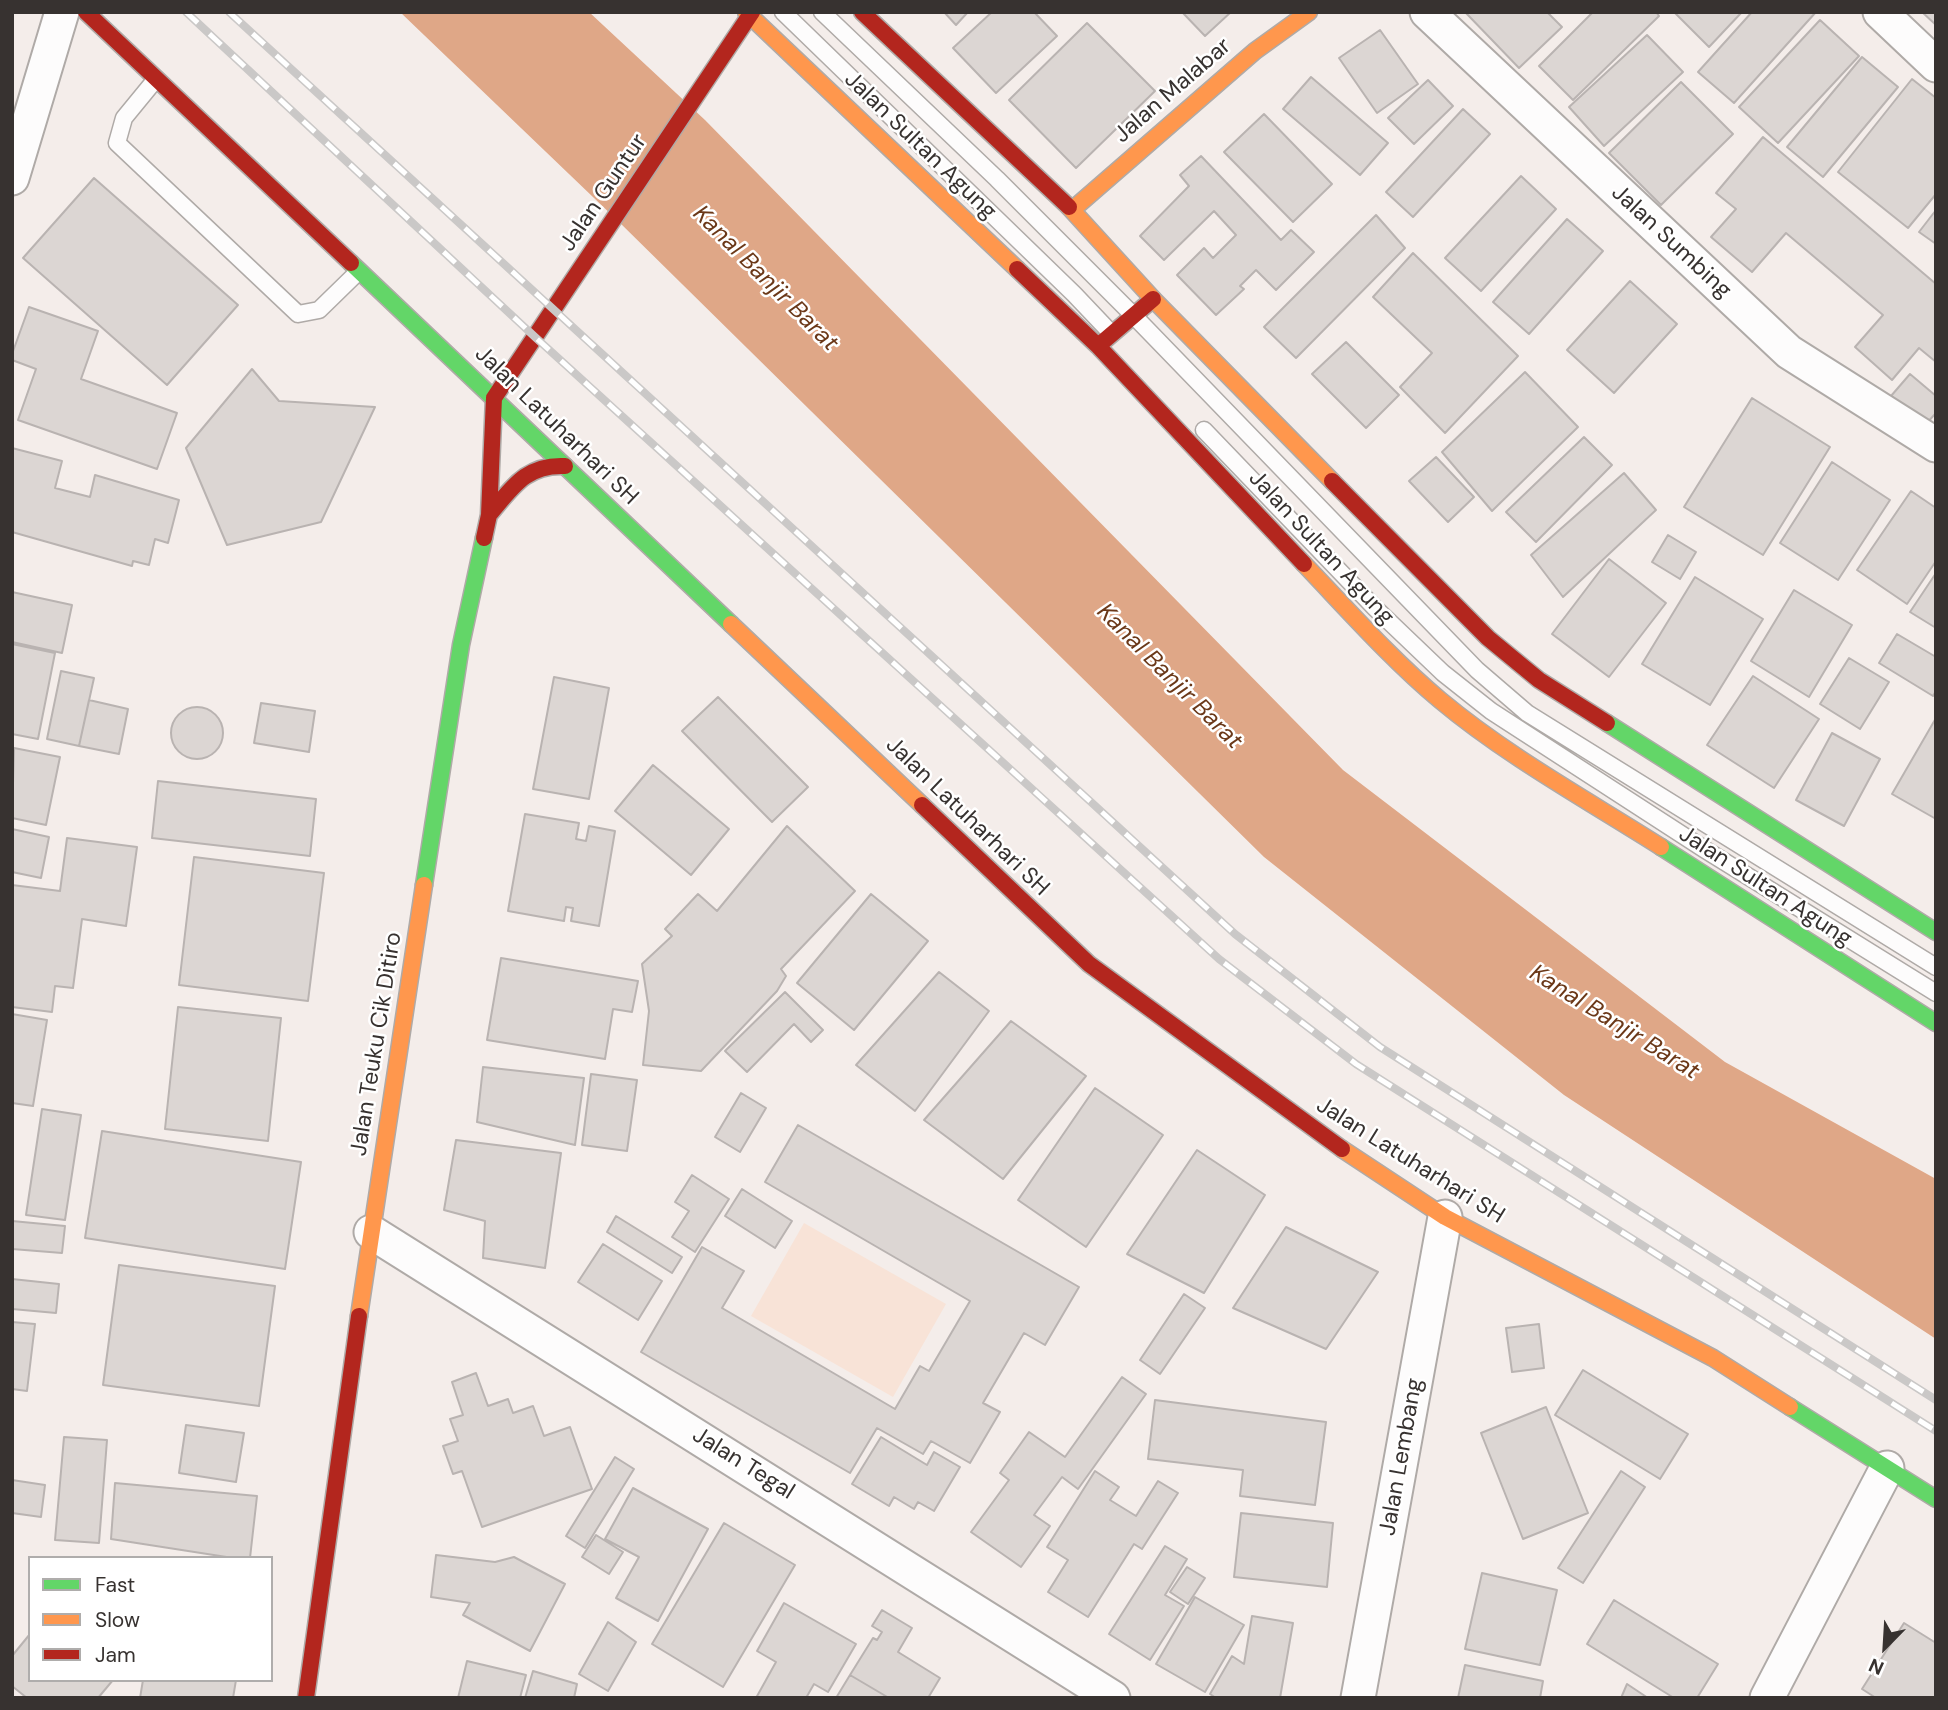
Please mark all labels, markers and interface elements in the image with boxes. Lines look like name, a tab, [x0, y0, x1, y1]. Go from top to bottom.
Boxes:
street label: Jalan Malabar	[1109, 33, 1237, 149]
street label: Jalan Sultan Agung	[838, 66, 1002, 226]
street label: Jalan Guntur	[555, 129, 653, 257]
street label: Jalan Sumbing	[1605, 179, 1737, 305]
water label: Kanal Banjir Barat	[686, 200, 844, 358]
street label: Jalan Latuharhari SH	[468, 341, 644, 511]
street label: Jalan Sultan Agung	[1242, 465, 1400, 631]
water label: Kanal Banjir Barat	[1090, 598, 1248, 756]
street label: Jalan Latuharhari SH	[879, 732, 1055, 902]
street label: Jalan Sultan Agung	[1673, 821, 1857, 953]
street label: Jalan Teuku Cik Ditiro	[346, 930, 408, 1158]
water label: Kanal Banjir Barat	[1524, 959, 1704, 1087]
street label: Jalan Latuharhari SH	[1311, 1092, 1509, 1230]
street label: Jalan Lembang	[1375, 1376, 1429, 1538]
street label: Jalan Tegal	[687, 1422, 799, 1506]
legend	[28, 1556, 273, 1682]
text: Fast	[95, 1571, 135, 1599]
text: Slow	[95, 1606, 140, 1634]
north arrow	[1850, 1612, 1920, 1682]
text: Jam	[95, 1641, 136, 1669]
text: N	[1865, 1652, 1888, 1681]

